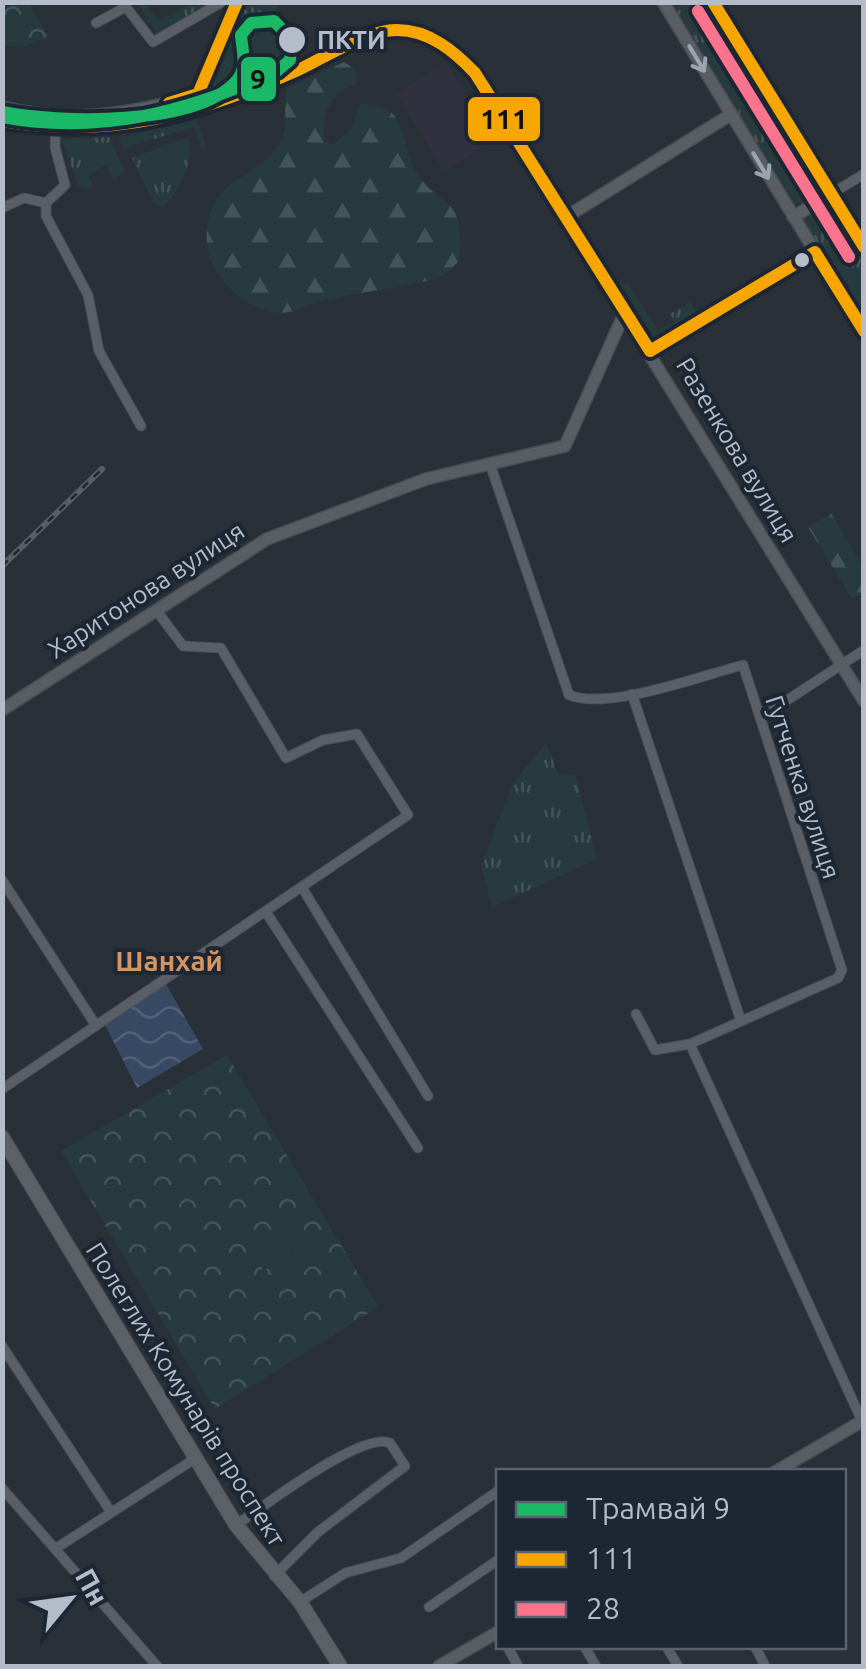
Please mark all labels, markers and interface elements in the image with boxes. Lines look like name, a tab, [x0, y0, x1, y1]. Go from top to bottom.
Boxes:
marker: ПКТИ	[276, 24, 308, 56]
place label: ПКТИ	[317, 26, 386, 54]
one-way arrow	[687, 44, 707, 73]
line badge: 9	[239, 55, 278, 103]
text: 9	[250, 63, 266, 94]
line badge: 111	[466, 95, 542, 143]
text: 111	[480, 103, 528, 134]
one-way arrow	[751, 151, 772, 180]
unlabelled marker	[792, 250, 812, 270]
street label: Разенкова вулиця	[671, 353, 803, 547]
street label: Харитонова вулиця	[43, 516, 249, 664]
street label: Гутченка вулиця	[760, 692, 846, 882]
district label: Шанхай	[115, 945, 223, 976]
street label: Полеглих Комунарів проспект	[81, 1237, 291, 1551]
legend	[496, 1469, 846, 1649]
text: Трамвай 9	[586, 1491, 730, 1525]
text: 111	[586, 1541, 637, 1575]
north arrow	[20, 1549, 120, 1649]
text: Пн	[70, 1563, 115, 1610]
text: 28	[586, 1591, 620, 1625]

